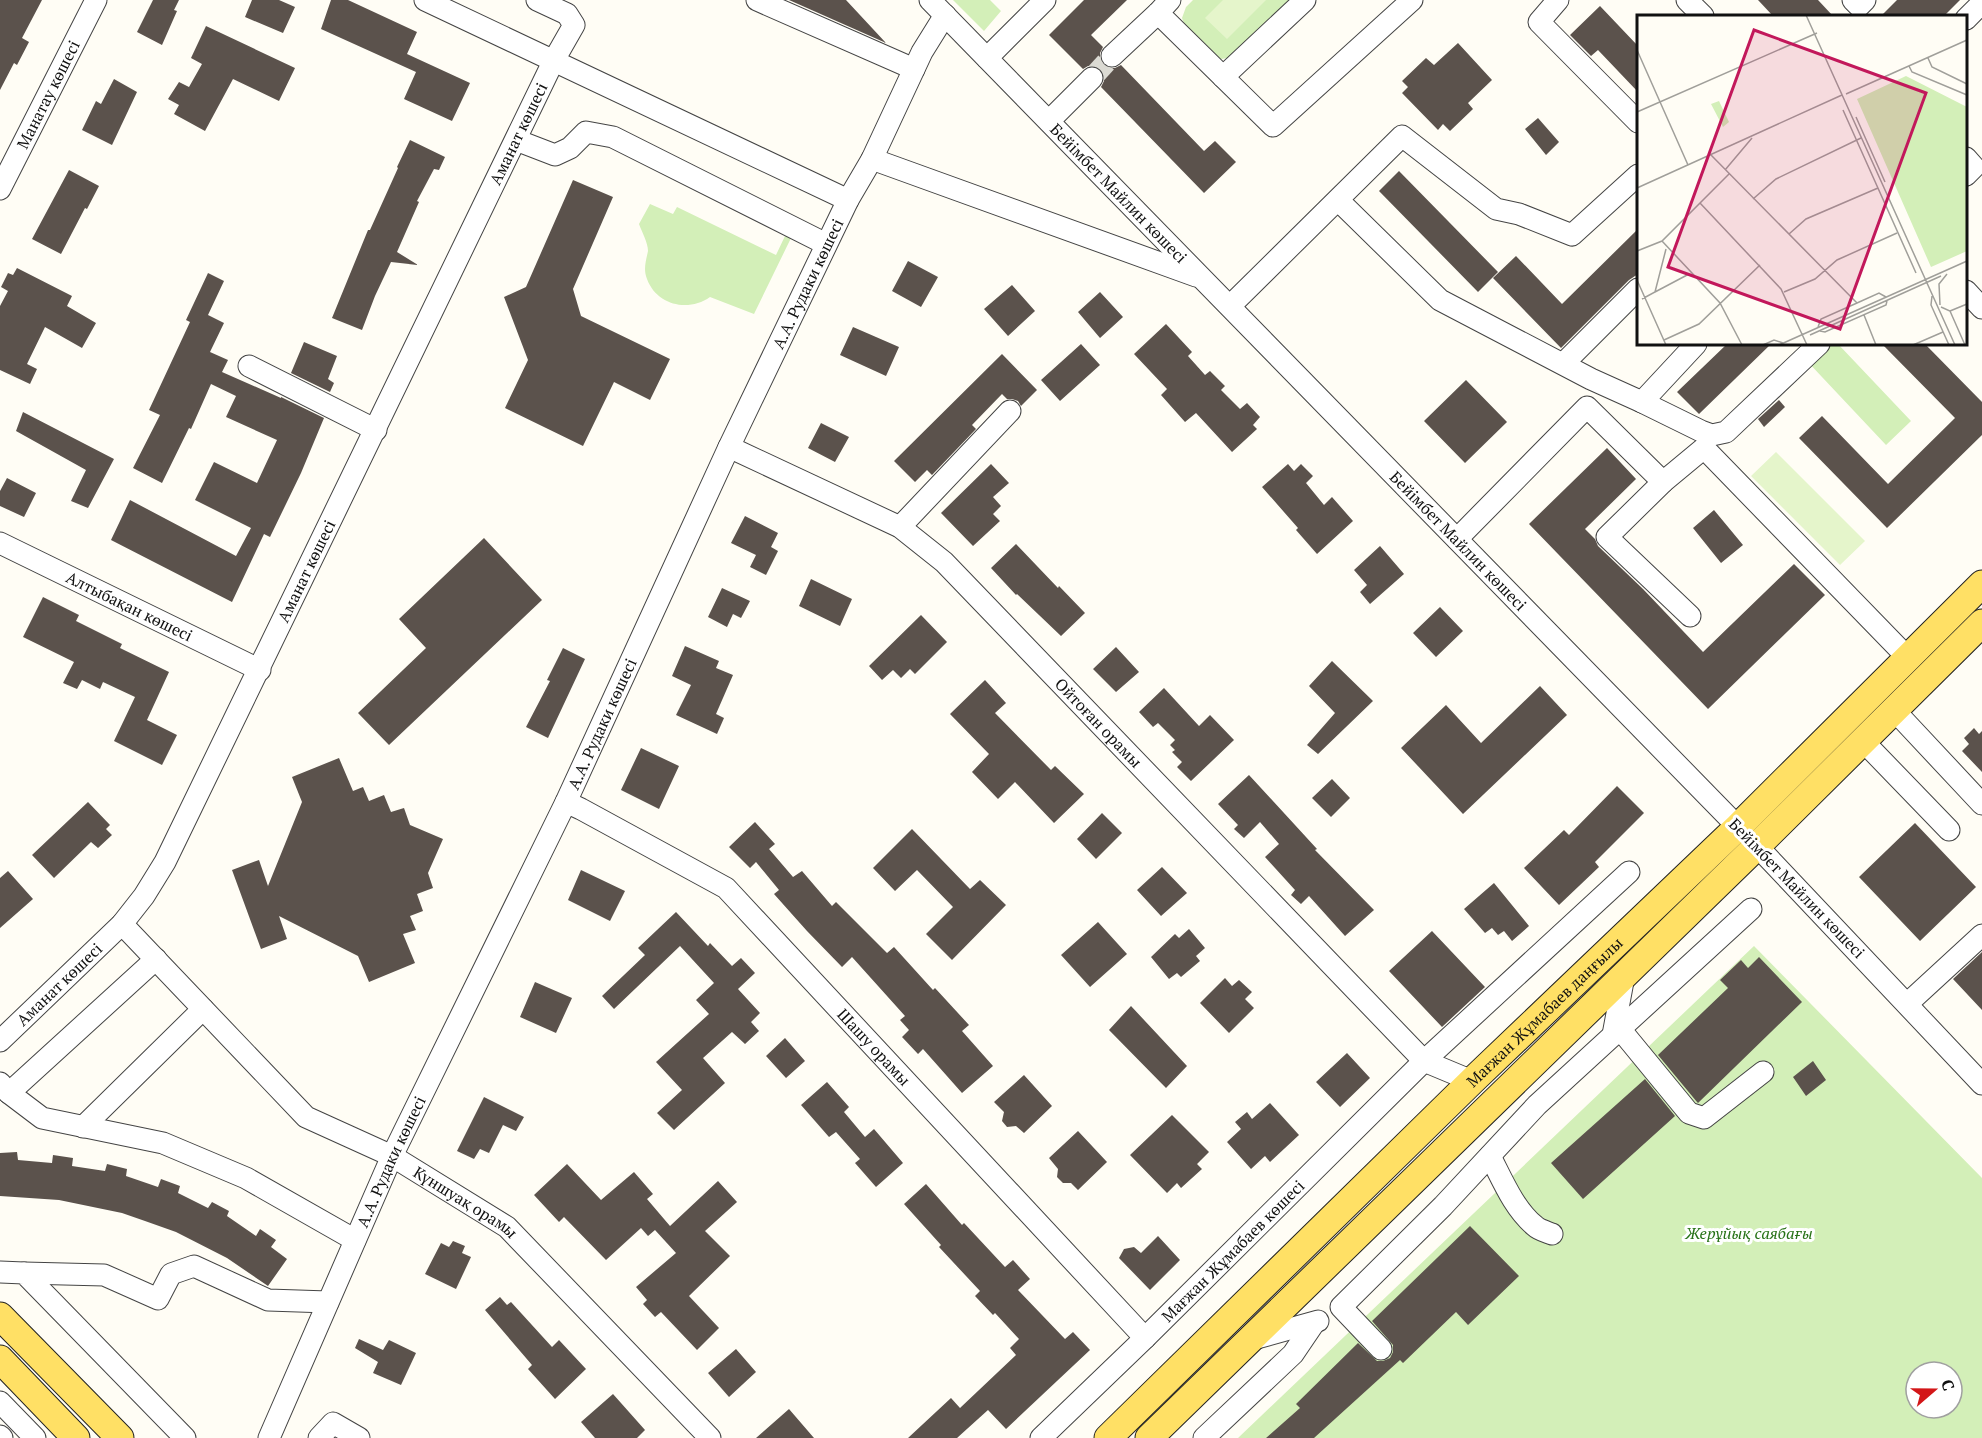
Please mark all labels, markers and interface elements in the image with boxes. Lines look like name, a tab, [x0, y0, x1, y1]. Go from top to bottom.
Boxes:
inset map	[1637, 15, 1967, 345]
street label: Манатау көшесі	[11, 36, 85, 152]
street label: Аманат көшесі	[484, 79, 552, 189]
street label: Бейімбет Майлин көшесі	[1045, 118, 1192, 268]
street label: А.А. Рудаки көшесі	[767, 215, 848, 352]
street label: Бейімбет Майлин көшесі	[1385, 466, 1532, 616]
street label: Аманат көшесі	[272, 516, 340, 626]
street label: Алтыбақан көшесі	[63, 566, 196, 646]
street label: А.А. Рудаки көшесі	[562, 655, 642, 793]
street label: Ойтоған орамы	[1050, 673, 1147, 772]
street label: Бейімбет Майлин көшесі	[1724, 813, 1870, 963]
street label: Мағжан Жұмабаев даңғылы	[1461, 932, 1627, 1092]
street label: Аманат көшесі	[11, 938, 107, 1031]
street label: Шашу орамы	[833, 1004, 916, 1090]
street label: А.А. Рудаки көшесі	[351, 1092, 431, 1231]
street label: Күншуақ орамы	[409, 1161, 523, 1243]
street label: Мағжан Жұмабаев көшесі	[1157, 1175, 1309, 1327]
park label: Жерұйық саябағы	[1684, 1222, 1813, 1244]
north arrow	[1904, 1360, 1964, 1420]
text: С	[1936, 1376, 1960, 1394]

